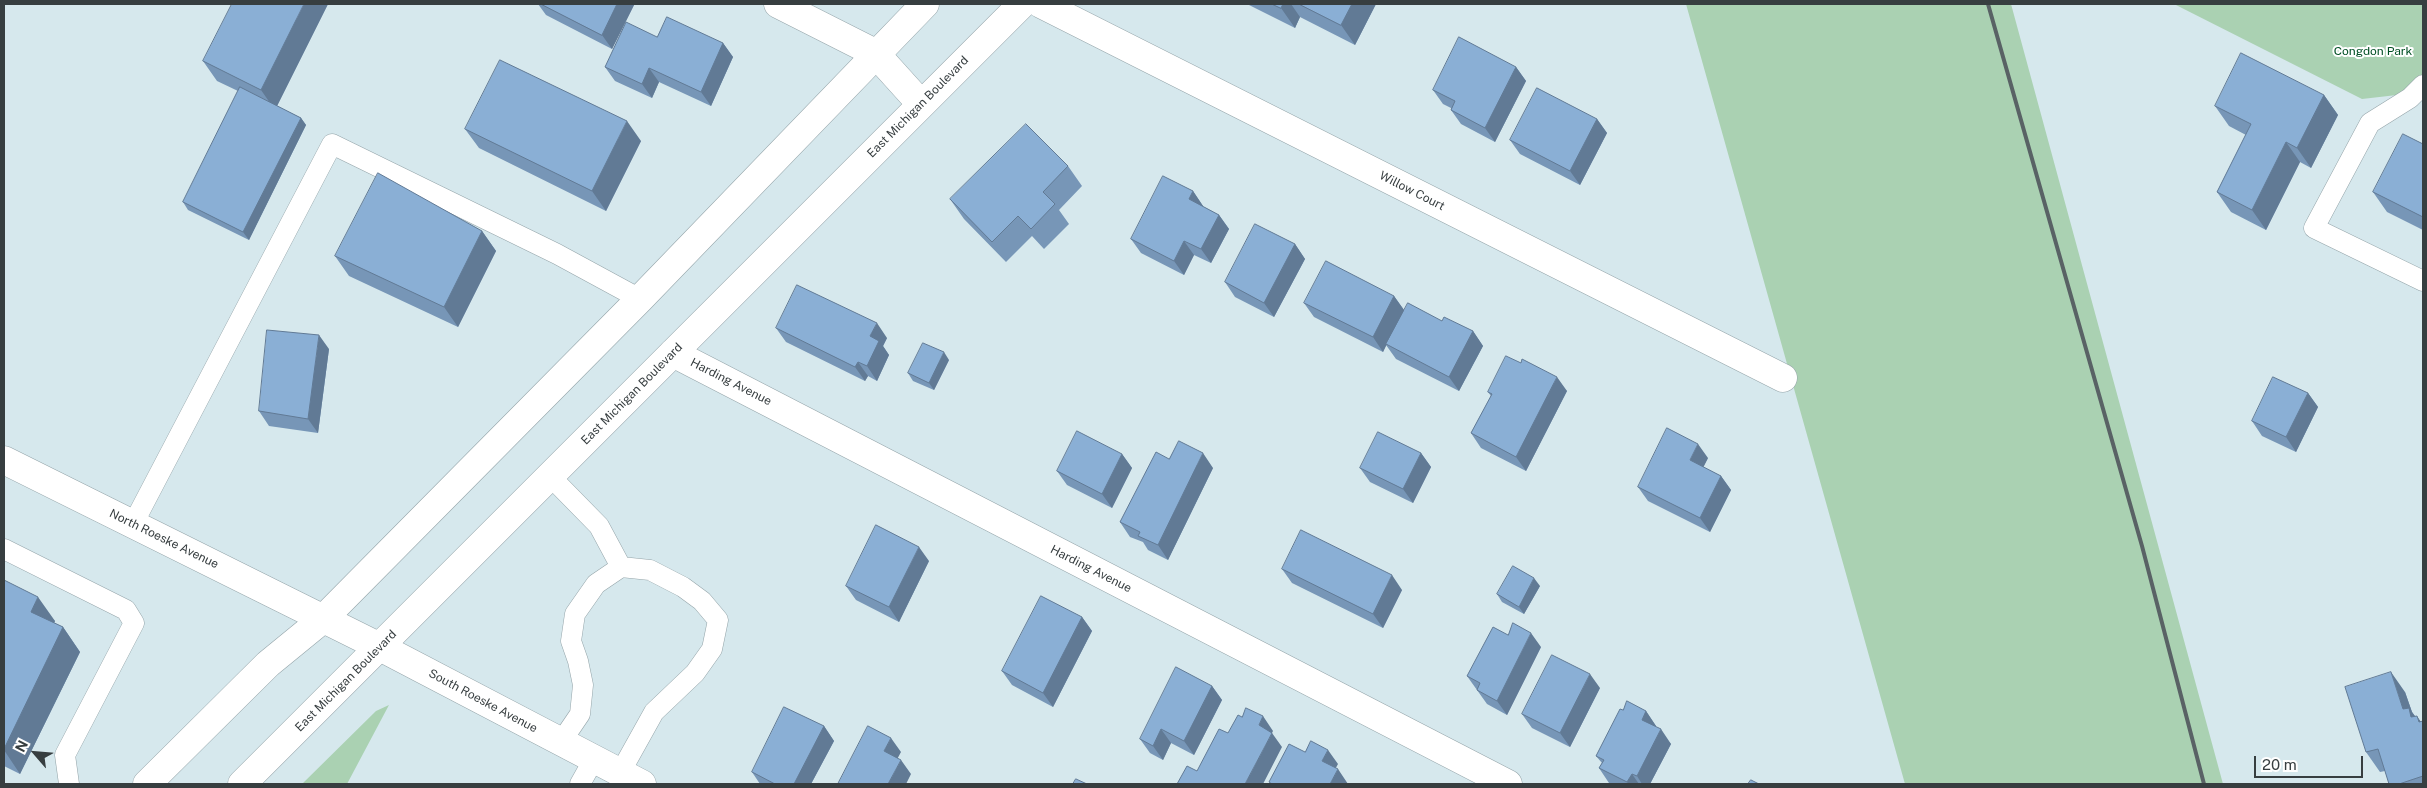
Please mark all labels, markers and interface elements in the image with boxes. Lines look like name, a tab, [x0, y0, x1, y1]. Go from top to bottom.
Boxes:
park label: Congdon Park	[2334, 44, 2412, 58]
street label: East Michigan Boulevard	[864, 53, 972, 161]
street label: Willow Court	[1377, 168, 1447, 214]
street label: East Michigan Boulevard	[578, 340, 686, 448]
street label: Harding Avenue	[688, 355, 774, 409]
street label: North Roeske Avenue	[107, 506, 221, 572]
street label: Harding Avenue	[1048, 542, 1134, 596]
street label: East Michigan Boulevard	[292, 627, 400, 735]
street label: South Roeske Avenue	[426, 666, 540, 736]
north arrow	[10, 728, 60, 778]
text: N	[12, 738, 31, 755]
scale bar	[2257, 746, 2366, 778]
text: 20 m	[2262, 756, 2297, 773]

